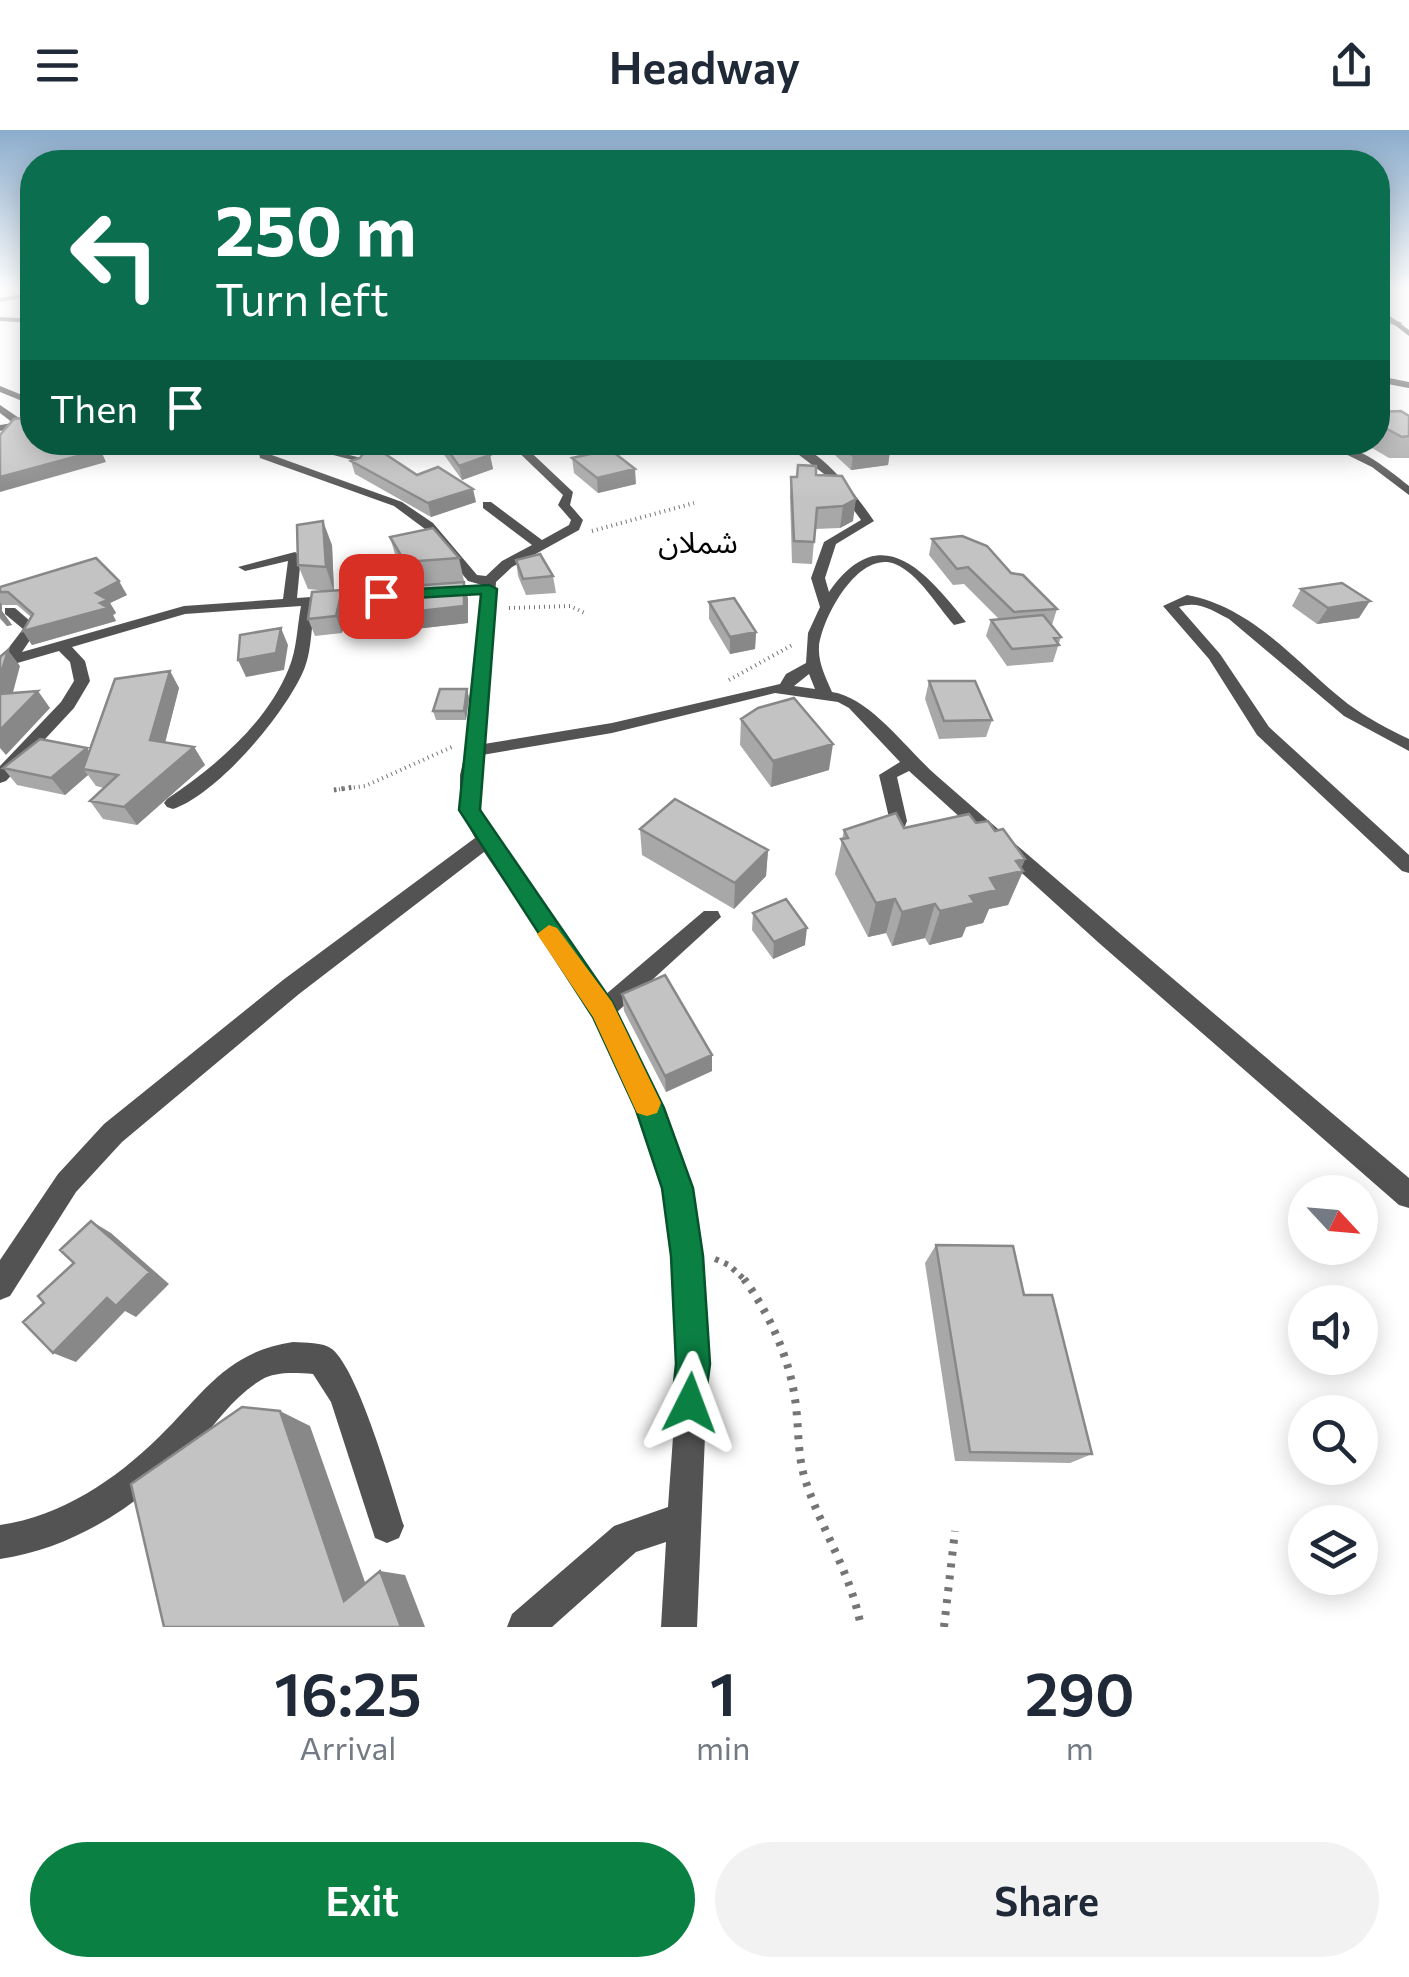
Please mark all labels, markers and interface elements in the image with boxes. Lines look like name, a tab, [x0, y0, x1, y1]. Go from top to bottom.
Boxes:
icon: menu	[30, 38, 85, 93]
text: Headway	[609, 38, 800, 93]
icon: share	[1324, 38, 1379, 93]
text: 250 m	[215, 185, 417, 270]
icon: left	[50, 190, 180, 320]
text: Turn left	[215, 270, 389, 325]
icon: arrive	[158, 380, 213, 435]
text: Then	[50, 384, 138, 431]
district label: شملان	[658, 522, 738, 560]
pin	[339, 554, 424, 639]
icon: arrive	[354, 569, 409, 624]
north arrow	[1288, 1175, 1378, 1265]
map controls	[1288, 1175, 1378, 1595]
button: sound	[1288, 1285, 1378, 1375]
position arrow	[638, 1351, 742, 1455]
button: search	[1288, 1395, 1378, 1485]
button: layers	[1288, 1505, 1378, 1595]
text: 16:25	[274, 1655, 422, 1728]
text: 1	[710, 1655, 737, 1728]
text: 290	[1025, 1655, 1135, 1728]
text: Arrival	[300, 1727, 396, 1767]
text: min	[696, 1727, 750, 1767]
text: m	[1066, 1727, 1094, 1767]
button: Exit	[30, 1842, 695, 1957]
button: Share	[715, 1842, 1379, 1957]

